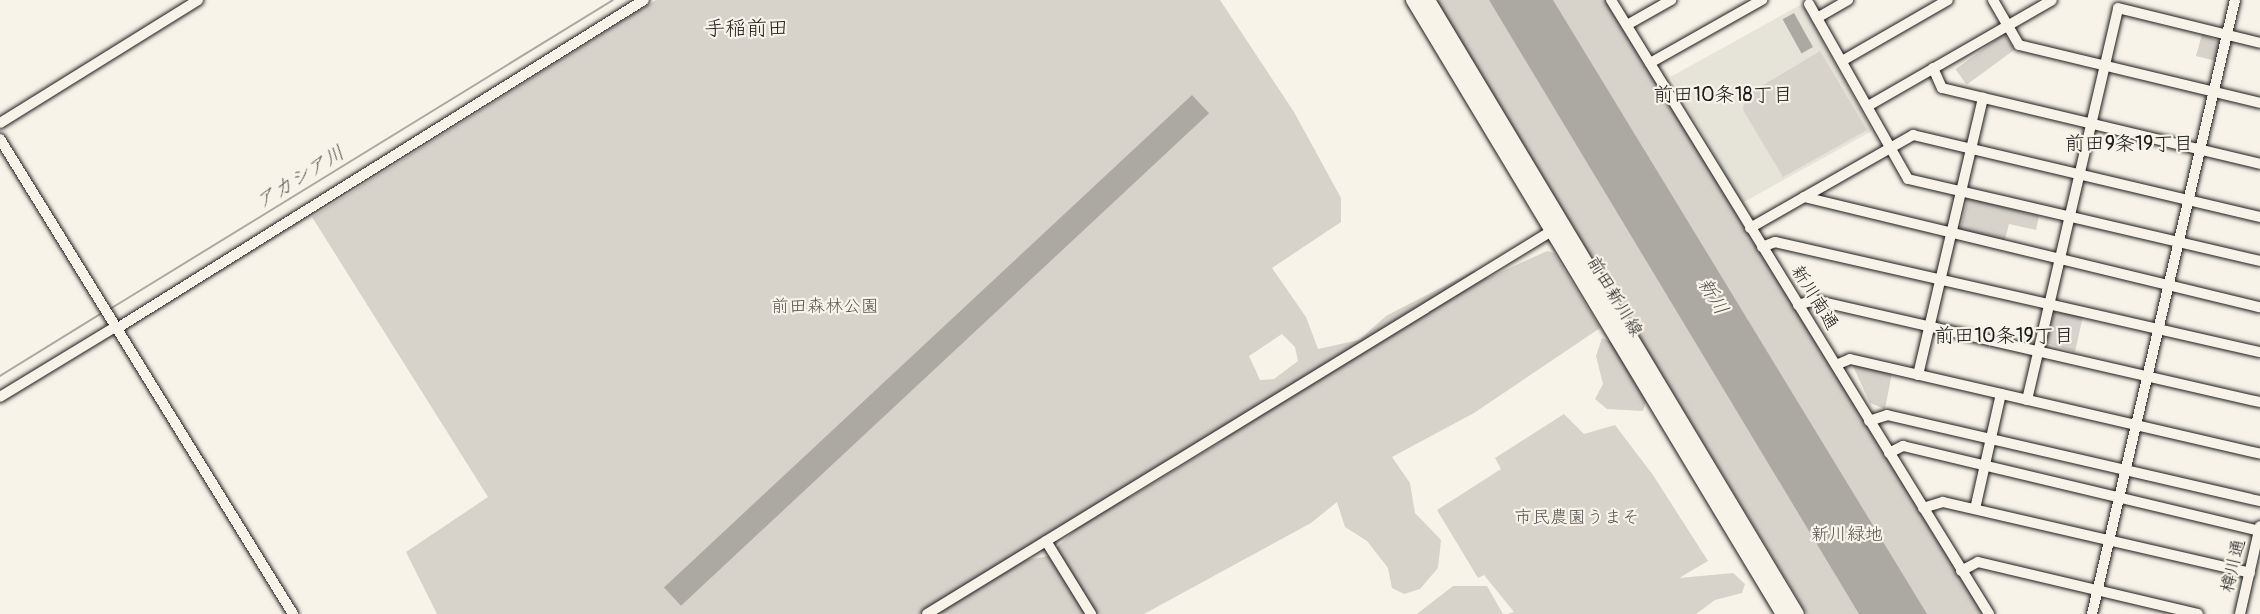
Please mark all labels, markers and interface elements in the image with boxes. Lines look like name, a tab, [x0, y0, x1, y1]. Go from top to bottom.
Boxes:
district label: 手稲前田	[704, 16, 788, 42]
district label: 前田10条18丁目	[1653, 82, 1793, 106]
district label: 前田9条19丁目	[2065, 131, 2193, 155]
water label: アカシア川	[251, 140, 349, 214]
street label: 前田新川線	[1582, 253, 1646, 341]
street label: 新川南通	[1786, 262, 1842, 334]
water label: 新川	[1692, 273, 1734, 319]
park label: 前田森林公園	[771, 296, 879, 318]
district label: 前田10条19丁目	[1934, 323, 2074, 347]
park label: 市民農園うまそ	[1514, 507, 1640, 529]
park label: 新川緑地	[1811, 524, 1883, 546]
street label: 樽川通	[2217, 537, 2251, 595]

